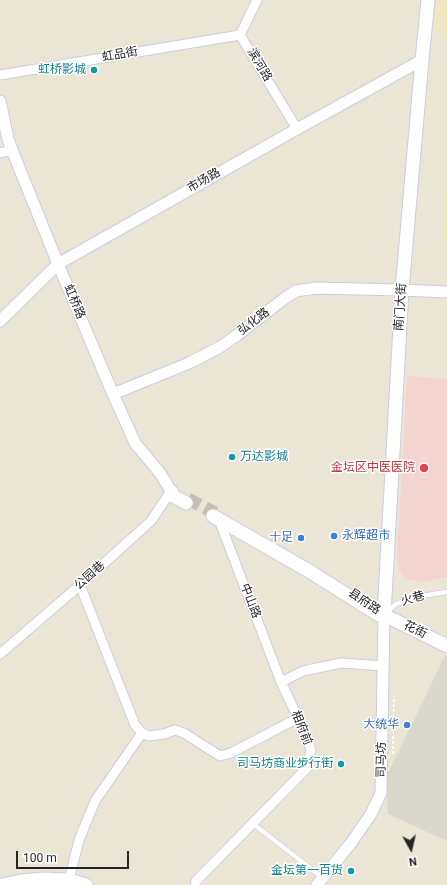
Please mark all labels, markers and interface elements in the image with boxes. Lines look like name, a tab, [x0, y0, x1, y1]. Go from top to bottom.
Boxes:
street label: 虹品街	[101, 45, 139, 65]
street label: 滨河路	[244, 46, 274, 84]
place label: 虹桥影城	[38, 63, 86, 77]
marker: 虹桥影城	[89, 65, 99, 75]
street label: 市场路	[185, 166, 223, 196]
street label: 虹桥路	[60, 283, 88, 321]
street label: 南门大街	[392, 283, 410, 331]
street label: 弘化路	[235, 305, 273, 339]
place label: 万达影城	[240, 450, 288, 464]
marker: 万达影城	[227, 452, 237, 462]
place label: 金坛区中医医院	[331, 461, 415, 475]
marker: 金坛区中医医院	[418, 462, 430, 474]
place label: 永辉超市	[342, 529, 390, 543]
place label: 十足	[269, 531, 293, 545]
marker: 永辉超市	[329, 531, 339, 541]
marker: 十足	[296, 533, 306, 543]
street label: 公园巷	[72, 559, 108, 593]
street label: 中山路	[237, 582, 263, 620]
street label: 县府路	[345, 586, 383, 618]
street label: 火巷	[399, 589, 427, 609]
street label: 花街	[401, 618, 429, 642]
street label: 相府前	[288, 709, 314, 747]
place label: 大统华	[363, 718, 399, 732]
marker: 大统华	[402, 720, 412, 730]
street label: 司马坊	[374, 742, 390, 778]
place label: 司马坊商业步行街	[237, 757, 333, 771]
marker: 司马坊商业步行街	[336, 759, 346, 769]
north arrow	[391, 829, 431, 869]
scale bar	[18, 843, 131, 869]
text: 100 m	[23, 851, 57, 865]
text: N	[408, 854, 417, 868]
place label: 金坛第一百货	[271, 864, 343, 878]
marker: 金坛第一百货	[346, 866, 356, 876]

